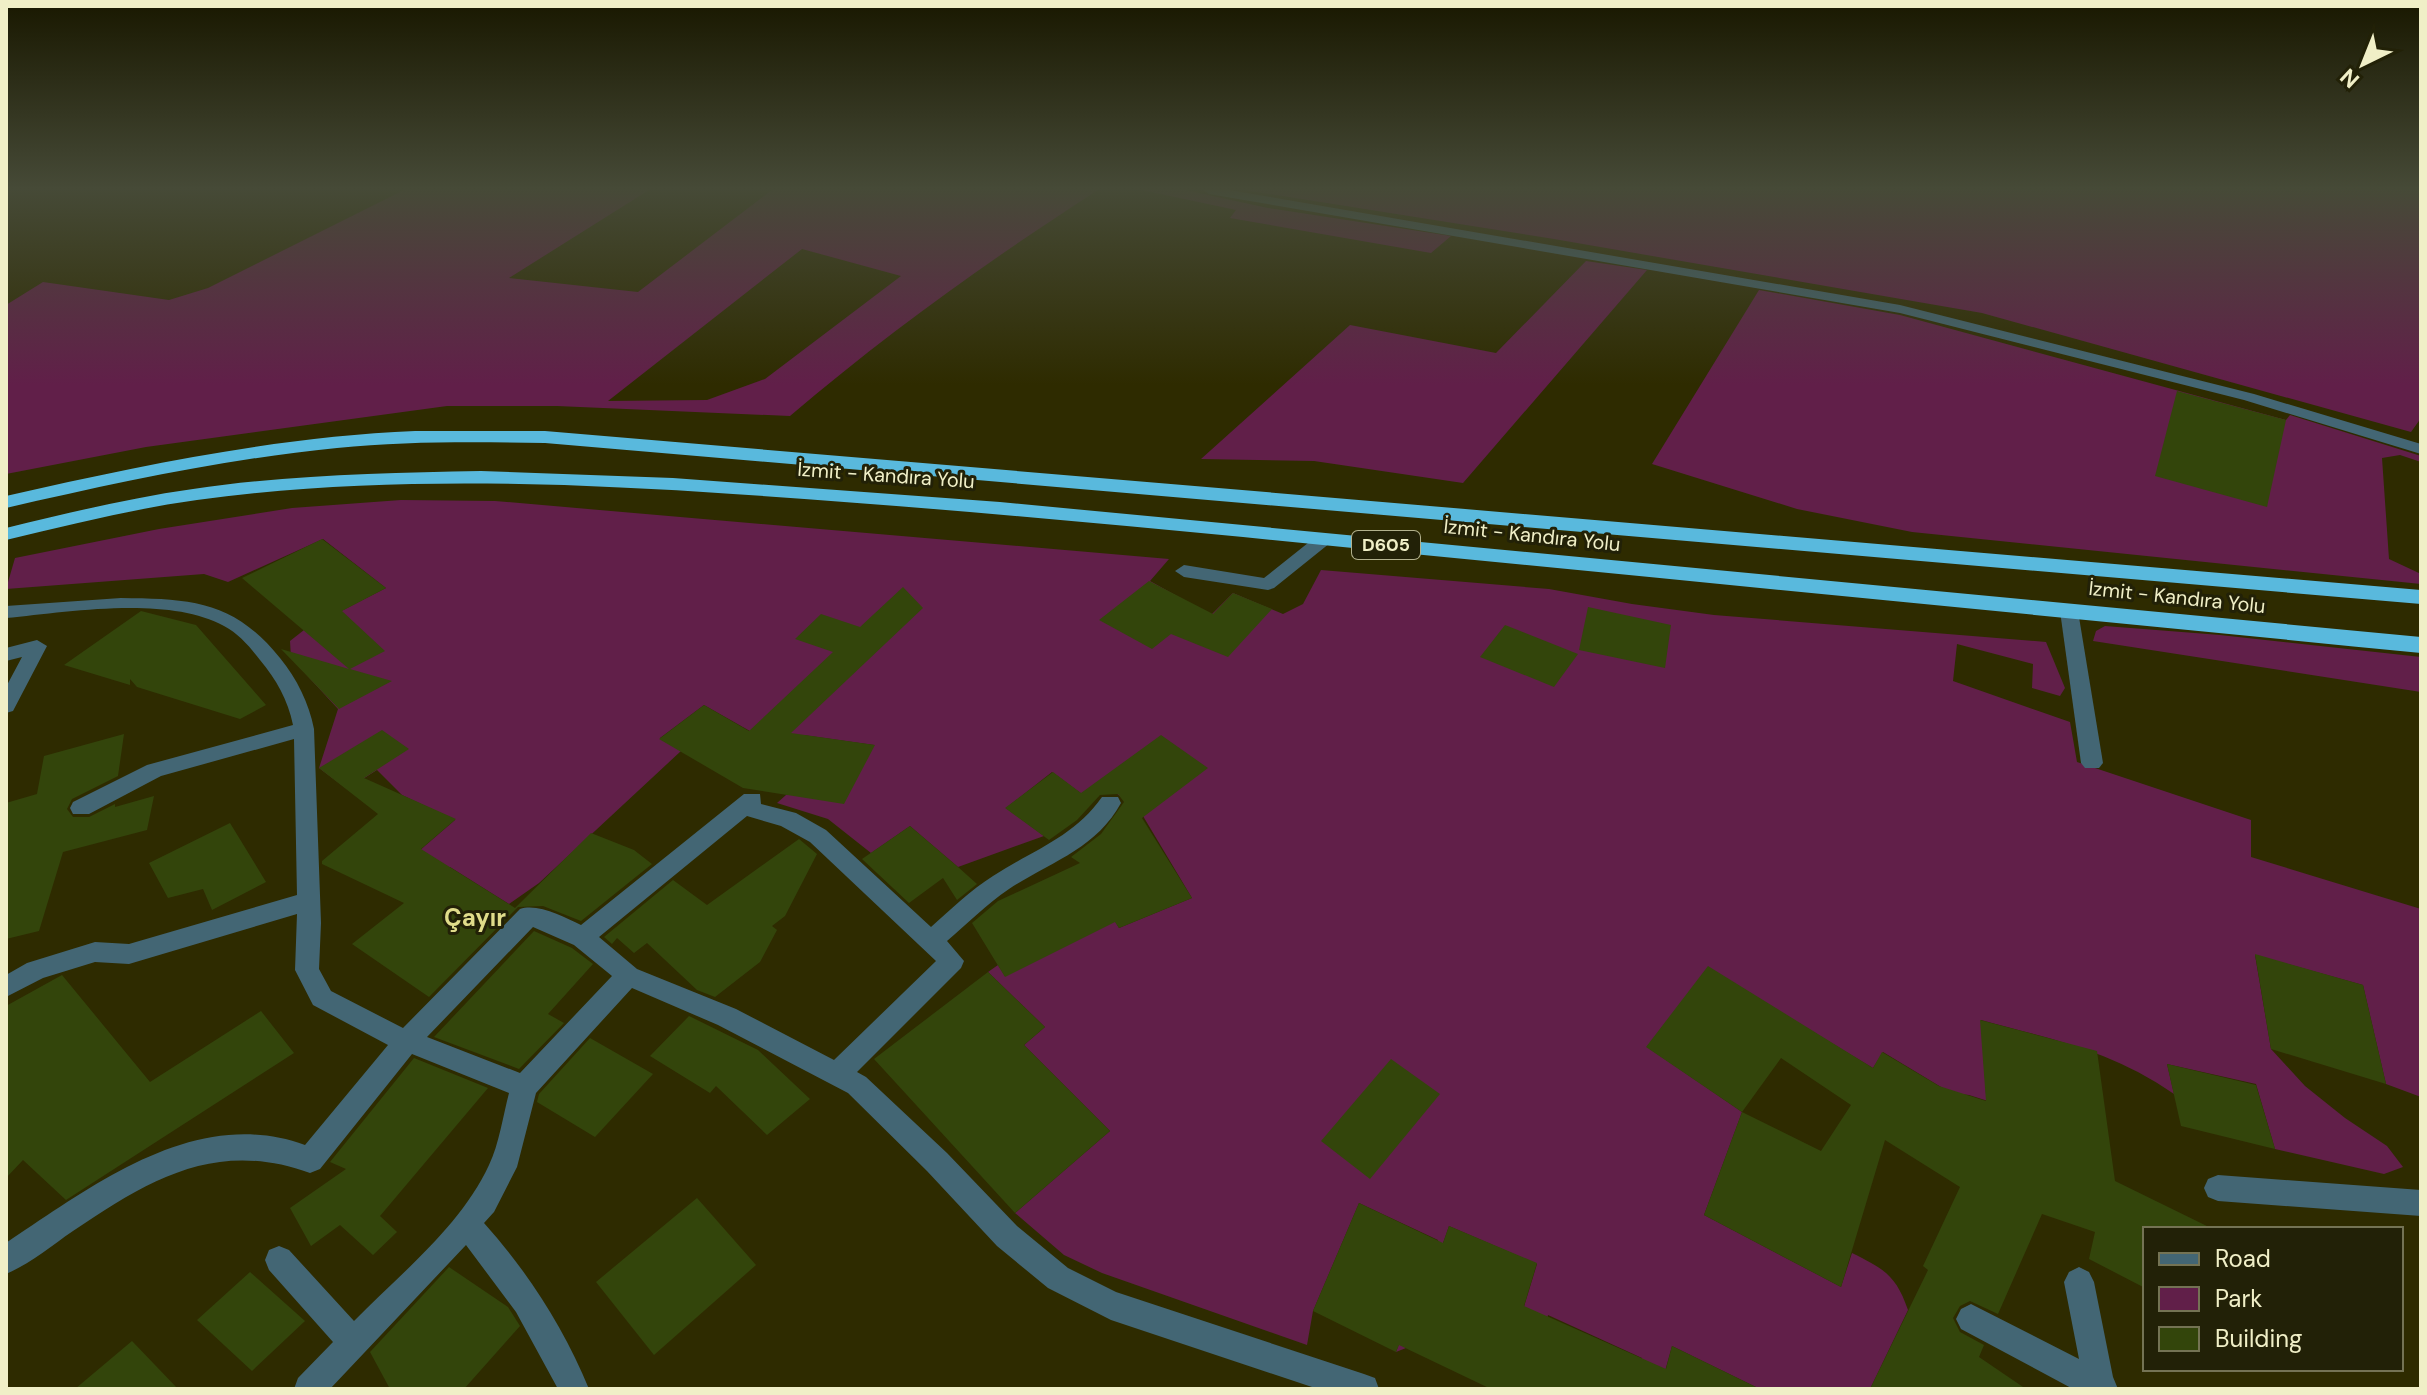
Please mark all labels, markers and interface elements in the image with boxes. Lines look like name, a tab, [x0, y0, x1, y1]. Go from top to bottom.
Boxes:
north arrow	[2323, 24, 2403, 104]
text: N	[2334, 62, 2365, 94]
street label: İzmit - Kandıra Yolu	[797, 456, 975, 494]
street label: İzmit - Kandıra Yolu	[1442, 513, 1622, 557]
road number: D605	[1352, 531, 1420, 559]
street label: İzmit - Kandıra Yolu	[2087, 575, 2267, 619]
district label: Çayır	[444, 902, 506, 933]
legend	[2143, 1227, 2403, 1371]
text: Road	[2215, 1243, 2271, 1274]
text: Park	[2215, 1283, 2262, 1314]
text: Building	[2215, 1323, 2302, 1354]

